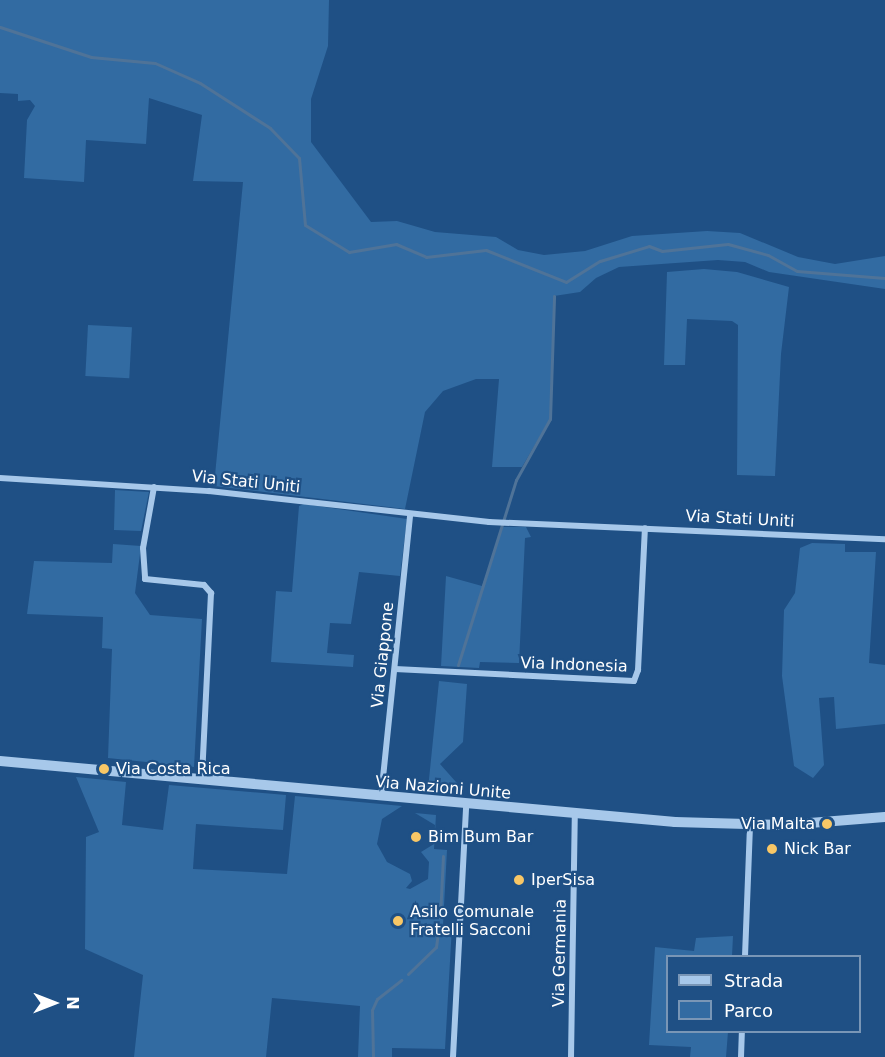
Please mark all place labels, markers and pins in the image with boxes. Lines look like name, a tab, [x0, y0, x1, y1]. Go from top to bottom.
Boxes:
place label: Via Costa Rica	[116, 759, 231, 779]
marker: Via Costa Rica	[97, 762, 111, 776]
place label: Via Malta	[741, 814, 815, 834]
marker: Via Malta	[820, 817, 834, 831]
place label: Bim Bum Bar	[428, 827, 533, 847]
marker: Bim Bum Bar	[409, 830, 423, 844]
place label: Nick Bar	[784, 839, 851, 859]
marker: Nick Bar	[765, 842, 779, 856]
place label: IperSisa	[531, 870, 595, 890]
marker: IperSisa	[512, 873, 526, 887]
place label: Asilo Comunale Fratelli Sacconi	[410, 902, 534, 940]
marker: Asilo Comunale Fratelli Sacconi	[391, 914, 405, 928]

